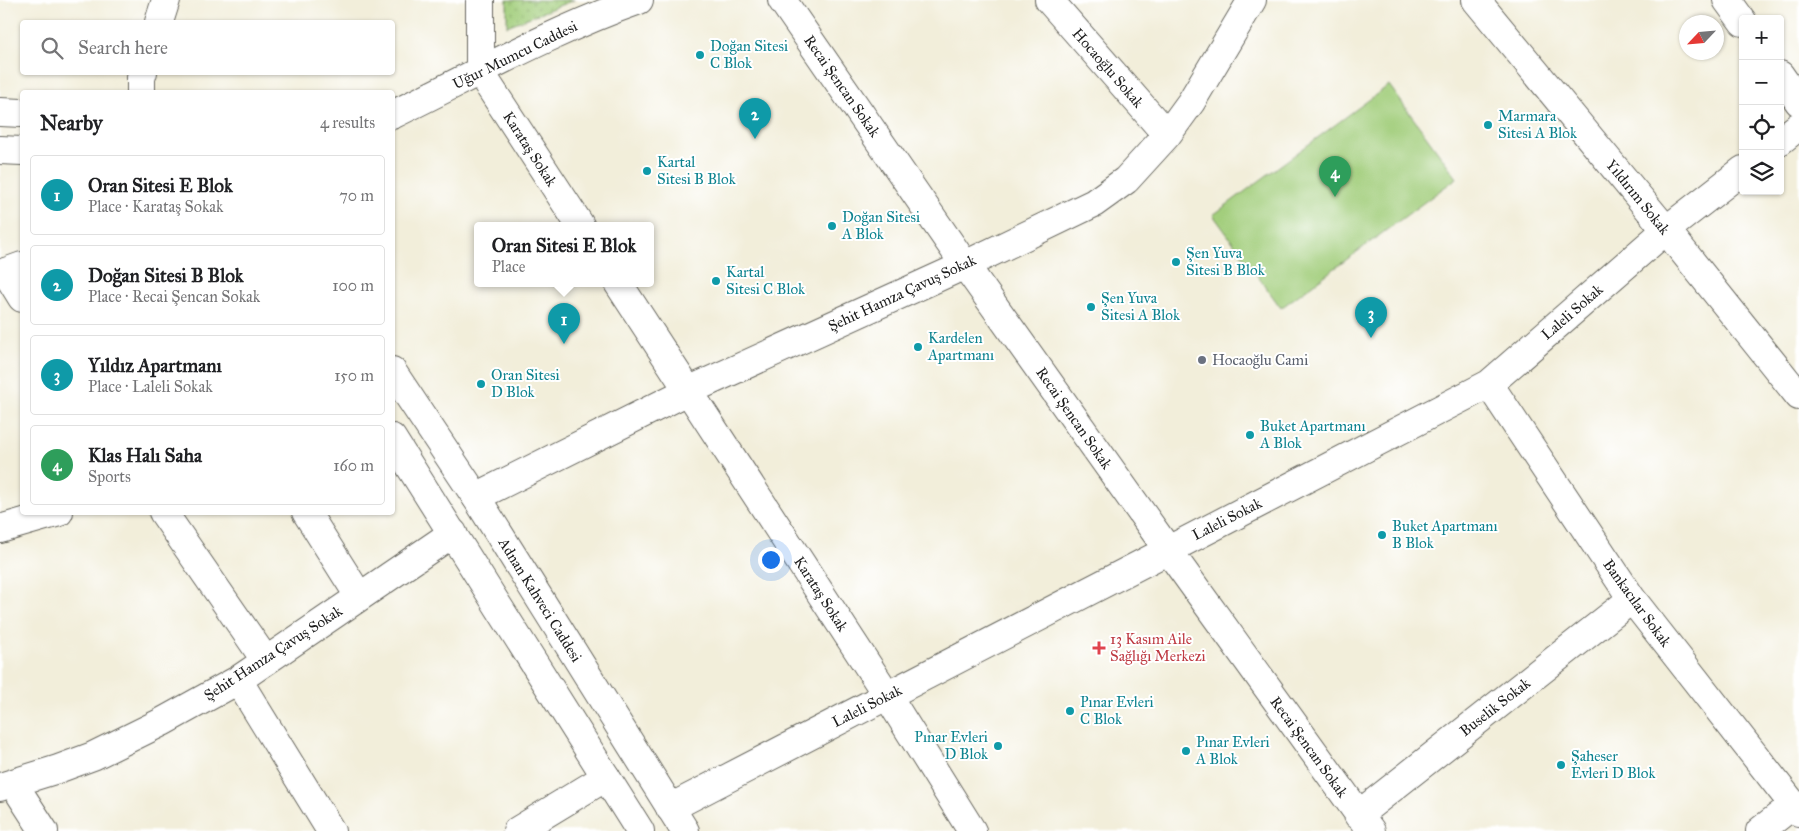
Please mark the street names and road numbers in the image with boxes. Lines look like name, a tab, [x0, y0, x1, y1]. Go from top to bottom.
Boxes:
street label: Uğur Mumcu Caddesi	[450, 17, 580, 93]
street label: Hocaoğlu Sokak	[1069, 25, 1147, 111]
street label: Recai Şencan Sokak	[800, 32, 884, 140]
street label: Karataş Sokak	[499, 108, 561, 190]
street label: Yıldırım Sokak	[1602, 156, 1674, 238]
street label: Şehit Hamza Çavuş Sokak	[825, 251, 979, 335]
street label: Laleli Sokak	[1538, 280, 1606, 344]
street label: Recai Şencan Sokak	[1032, 364, 1116, 472]
street label: Laleli Sokak	[1189, 494, 1265, 544]
street label: Adnan Kahveci Caddesi	[494, 534, 585, 665]
street label: Karataş Sokak	[790, 553, 852, 635]
street label: Bankacılar Sokak	[1599, 556, 1675, 650]
street label: Şehit Hamza Çavuş Sokak	[201, 602, 345, 704]
street label: Buselik Sokak	[1456, 674, 1534, 740]
street label: Laleli Sokak	[829, 681, 905, 731]
street label: Recai Şencan Sokak	[1266, 693, 1352, 801]

